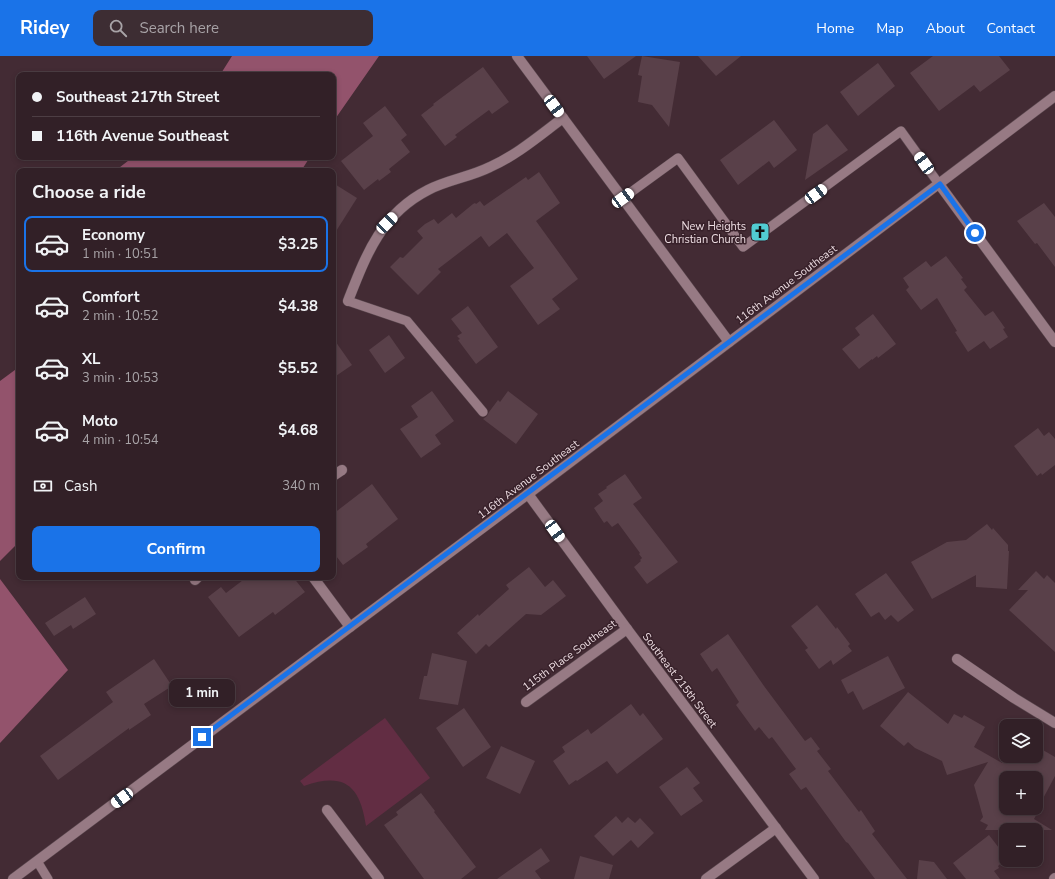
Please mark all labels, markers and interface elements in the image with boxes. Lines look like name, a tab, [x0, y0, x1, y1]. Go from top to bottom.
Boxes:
search box	[93, 10, 373, 46]
text: Ridey	[20, 15, 69, 41]
icon: search	[107, 17, 129, 39]
text: Search here	[139, 18, 219, 38]
text: Home	[816, 19, 854, 38]
text: Map	[876, 19, 904, 38]
text: About	[926, 19, 965, 38]
text: Contact	[987, 19, 1035, 38]
text: Southeast 217th Street	[56, 87, 219, 107]
car	[542, 93, 566, 119]
text: 116th Avenue Southeast	[56, 126, 229, 146]
car	[912, 150, 936, 176]
text: Choose a ride	[32, 180, 146, 204]
car	[803, 182, 829, 206]
car	[610, 186, 636, 210]
car	[374, 210, 400, 236]
place label: New Heights Christian Church	[664, 219, 746, 247]
church icon: New Heights Christian Church	[749, 221, 771, 243]
route start	[966, 224, 984, 242]
text: Economy	[82, 225, 145, 245]
icon: car	[34, 226, 70, 262]
text: $3.25	[278, 234, 318, 254]
street label: 116th Avenue Southeast	[733, 241, 840, 327]
text: 1 min · 10:51	[82, 245, 158, 263]
text: Comfort	[82, 287, 139, 307]
icon: car	[34, 288, 70, 324]
text: $4.38	[278, 296, 318, 316]
text: 2 min · 10:52	[82, 307, 158, 325]
text: XL	[82, 349, 101, 369]
icon: car	[34, 350, 70, 386]
text: $5.52	[278, 358, 318, 378]
text: 3 min · 10:53	[82, 369, 158, 387]
text: Moto	[82, 411, 118, 431]
icon: car	[34, 412, 70, 448]
text: $4.68	[278, 420, 318, 440]
text: 4 min · 10:54	[82, 431, 158, 449]
street label: 116th Avenue Southeast	[475, 436, 582, 522]
icon: cash	[32, 475, 54, 497]
text: Cash	[64, 476, 98, 496]
text: 340 m	[282, 477, 320, 495]
car	[543, 518, 567, 544]
button: Confirm	[32, 526, 320, 572]
street label: 115th Place Southeast	[519, 616, 619, 694]
street label: Southeast 215th Street	[639, 630, 720, 731]
callout: 1 min	[169, 679, 235, 707]
text: 1 min	[185, 684, 219, 702]
map controls	[999, 719, 1043, 867]
button: layers	[999, 719, 1043, 763]
route end	[193, 728, 211, 746]
button: +	[999, 771, 1043, 815]
car	[109, 786, 135, 810]
button: −	[999, 823, 1043, 867]

